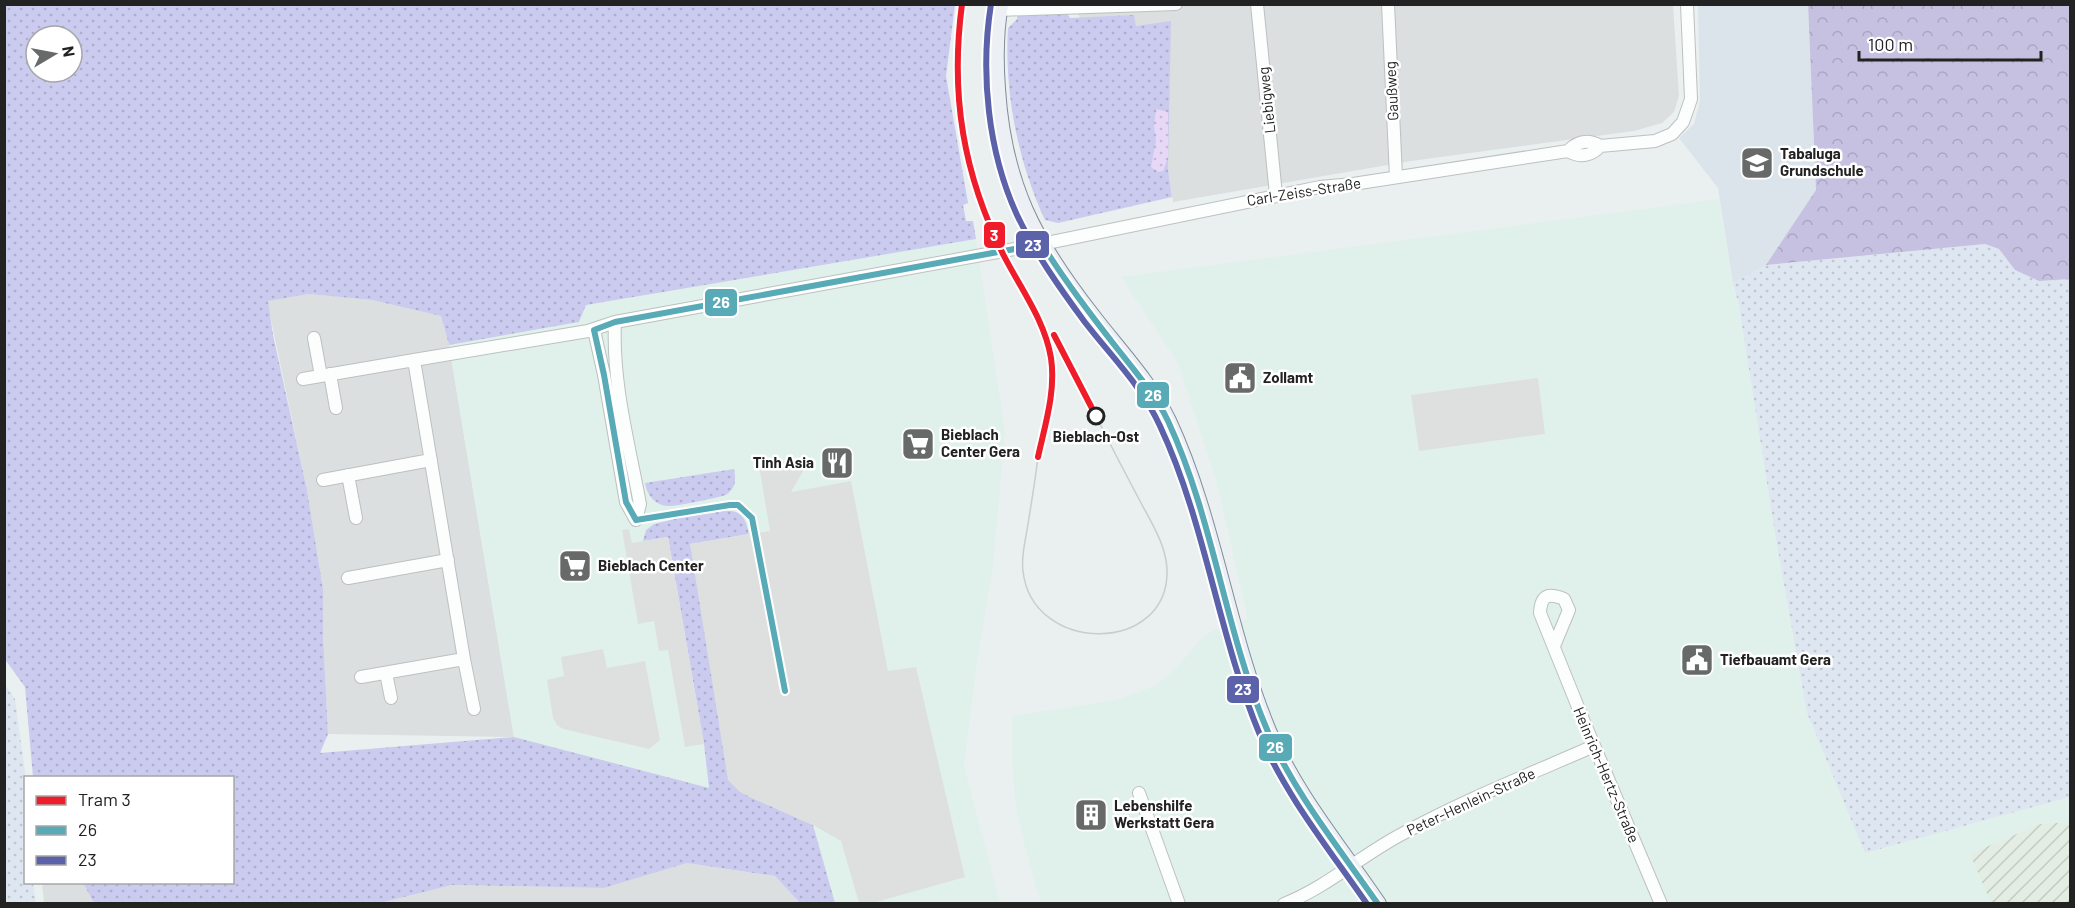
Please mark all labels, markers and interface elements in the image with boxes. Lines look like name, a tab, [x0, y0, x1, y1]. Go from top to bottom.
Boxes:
north arrow	[24, 24, 84, 84]
scale bar	[1859, 24, 2040, 62]
text: 100 m	[1868, 33, 1913, 55]
text: N	[59, 44, 80, 58]
street label: Gaußweg	[1380, 61, 1402, 121]
street label: Liebigweg	[1254, 66, 1278, 134]
place label: Tabaluga Grundschule	[1780, 144, 1864, 179]
school or university icon: Tabaluga Grundschule	[1739, 145, 1775, 181]
street label: Carl-Zeiss-Straße	[1245, 173, 1362, 209]
line badge: 3	[983, 221, 1006, 249]
text: 3	[990, 225, 998, 244]
line badge: 23	[1015, 230, 1050, 259]
text: 23	[1024, 235, 1042, 254]
line badge: 26	[704, 288, 738, 317]
text: 26	[712, 292, 730, 311]
public building icon: Zollamt	[1222, 360, 1258, 396]
place label: Zollamt	[1263, 368, 1313, 386]
line badge: 26	[1136, 381, 1170, 409]
text: 26	[1144, 385, 1162, 404]
marker: Bieblach-Ost	[1087, 407, 1105, 425]
place label: Bieblach Center Gera	[941, 425, 1020, 460]
supermarket icon: Bieblach Center Gera	[900, 426, 936, 462]
place label: Bieblach-Ost	[1053, 427, 1139, 445]
restaurant icon: Tinh Asia	[819, 445, 855, 481]
place label: Tinh Asia	[753, 453, 814, 471]
supermarket icon: Bieblach Center	[557, 548, 593, 584]
place label: Bieblach Center	[598, 556, 704, 574]
public building icon: Tiefbauamt Gera	[1679, 642, 1715, 678]
place label: Tiefbauamt Gera	[1720, 650, 1831, 668]
line badge: 23	[1226, 675, 1260, 704]
text: 23	[1234, 679, 1252, 698]
street label: Heinrich-Hertz-Straße	[1570, 704, 1644, 845]
line badge: 26	[1258, 733, 1293, 762]
text: 26	[1266, 737, 1284, 756]
street label: Peter-Henlein-Straße	[1403, 763, 1538, 839]
legend	[24, 776, 234, 884]
text: Tram 3	[78, 788, 131, 810]
place label: Lebenshilfe Werkstatt Gera	[1114, 796, 1214, 831]
building icon: Lebenshilfe Werkstatt Gera	[1073, 797, 1109, 833]
text: 26	[78, 818, 97, 840]
text: 23	[78, 848, 97, 870]

